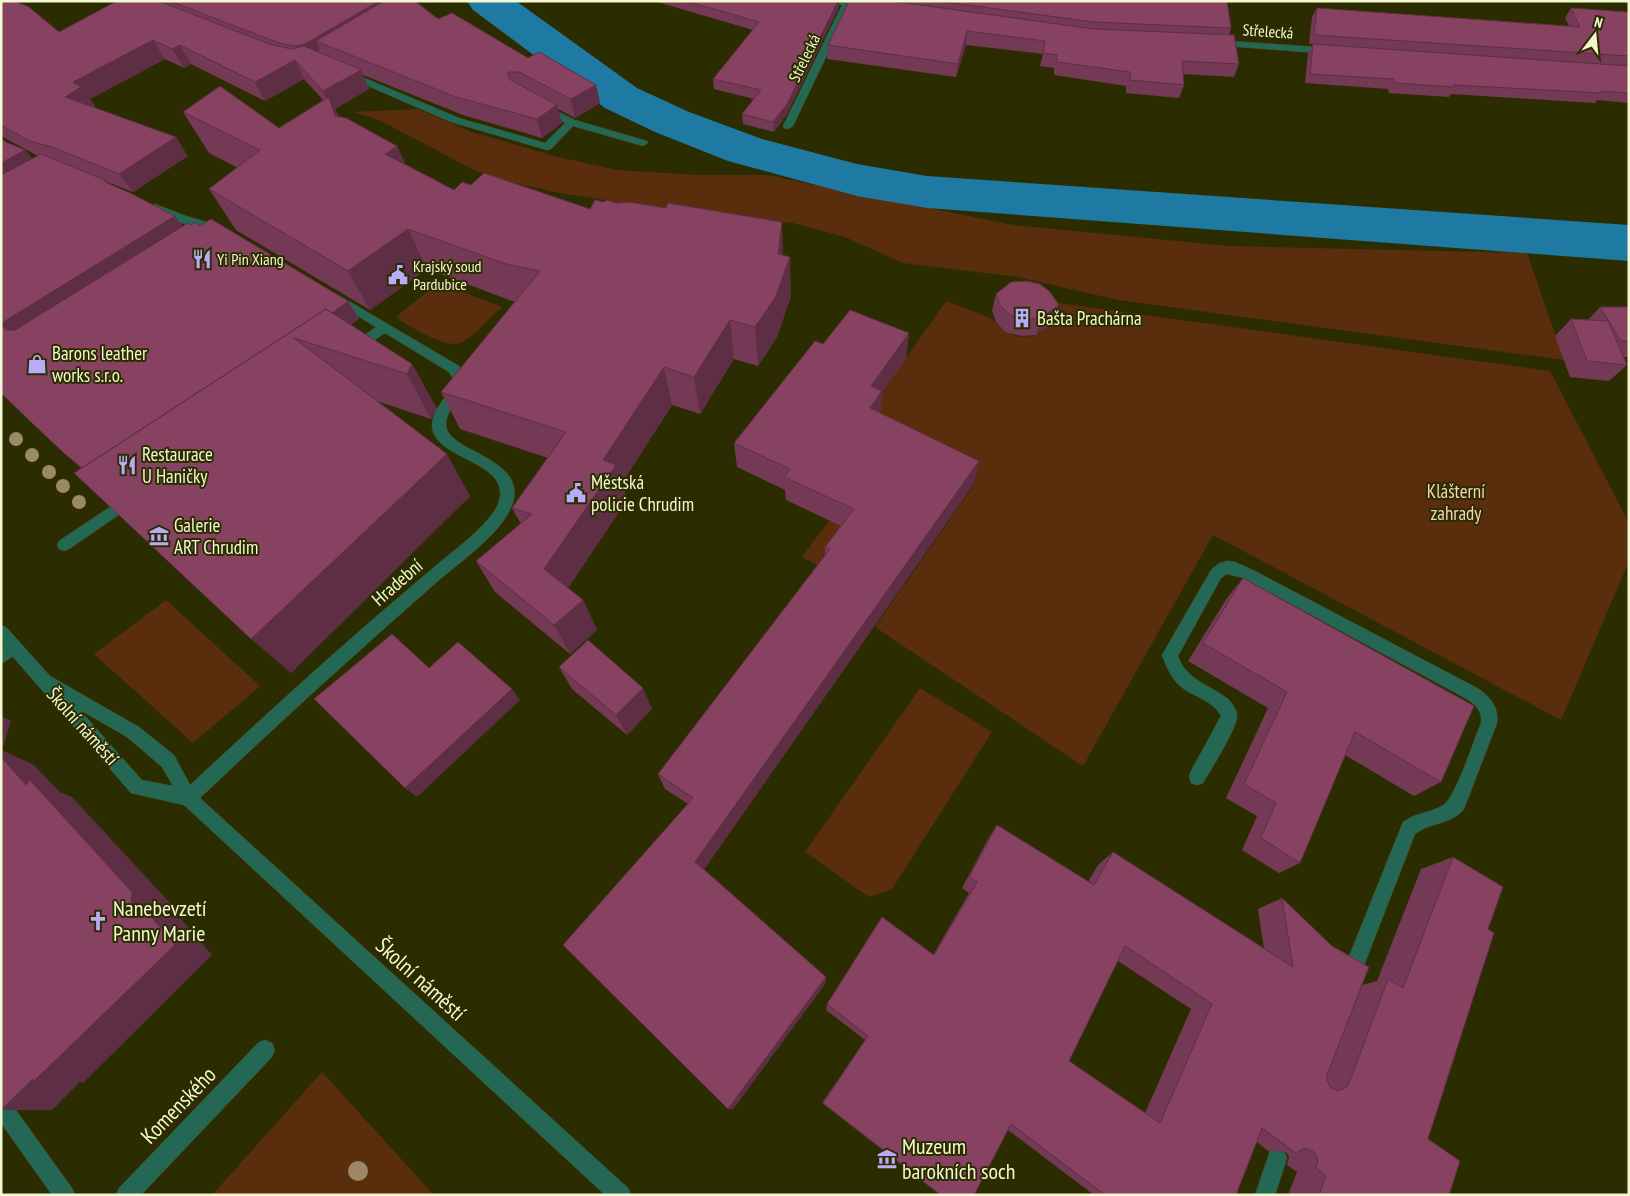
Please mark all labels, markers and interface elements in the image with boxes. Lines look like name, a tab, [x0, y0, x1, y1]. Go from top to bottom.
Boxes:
north arrow	[1570, 10, 1620, 60]
text: N	[1592, 13, 1605, 32]
street label: Střelecká	[1242, 19, 1294, 43]
street label: Střelecká	[784, 31, 824, 85]
restaurant icon: Yi Pin Xiang	[191, 248, 213, 270]
place label: Yi Pin Xiang	[217, 249, 284, 269]
place label: Krajský soud Pardubice	[413, 256, 482, 294]
public building icon: Krajský soud Pardubice	[387, 264, 409, 286]
place label: Bašta Prachárna	[1037, 306, 1142, 330]
building icon: Bašta Prachárna	[1011, 307, 1033, 329]
place label: Barons leather works s.r.o.	[52, 341, 148, 387]
shop icon: Barons leather works s.r.o.	[26, 353, 48, 375]
place label: Restaurace U Haničky	[142, 442, 213, 488]
restaurant icon: Restaurace U Haničky	[116, 454, 138, 476]
place label: Městská policie Chrudim	[591, 470, 694, 516]
park label: Klášterní zahrady	[1427, 479, 1485, 525]
public building icon: Městská policie Chrudim	[565, 482, 587, 504]
place label: Galerie ART Chrudim	[174, 513, 258, 559]
museum icon: Galerie ART Chrudim	[148, 525, 170, 547]
street label: Hradební	[367, 553, 427, 611]
street label: Školní náměstí	[42, 682, 124, 770]
place label: Nanebevzetí Panny Marie	[113, 894, 207, 947]
church icon: Nanebevzetí Panny Marie	[87, 910, 109, 932]
street label: Školní náměstí	[370, 931, 472, 1027]
street label: Komenského	[134, 1061, 222, 1149]
place label: Muzeum barokních soch	[902, 1132, 1015, 1185]
museum icon: Muzeum barokních soch	[876, 1148, 898, 1170]

